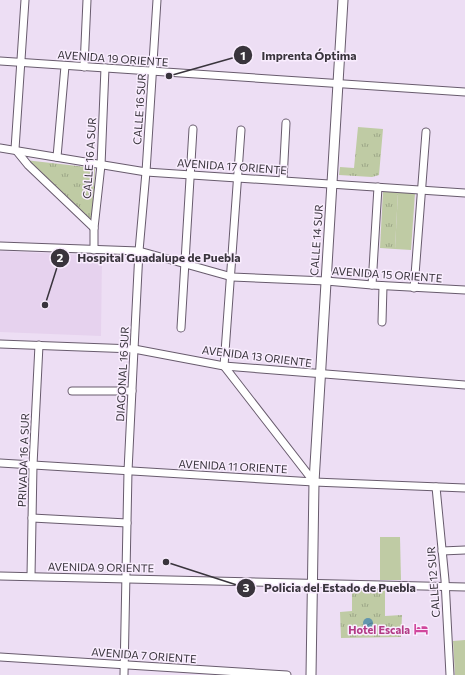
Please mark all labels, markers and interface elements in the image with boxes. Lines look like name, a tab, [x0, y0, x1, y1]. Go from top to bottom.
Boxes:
callout: Imprenta Óptima	[233, 43, 364, 67]
street label: AVENIDA 19 ORIENTE	[57, 48, 169, 68]
text: 1	[240, 48, 246, 62]
text: Imprenta Óptima	[261, 48, 357, 62]
street label: CALLE 16 SUR	[130, 72, 148, 145]
street label: CALLE 16 A SUR	[80, 116, 98, 199]
street label: AVENIDA 17 ORIENTE	[177, 156, 287, 176]
street label: CALLE 14 SUR	[307, 203, 325, 276]
callout: Hospital Guadalupe de Puebla	[50, 246, 249, 270]
text: 2	[57, 250, 64, 264]
text: Hospital Guadalupe de Puebla	[77, 250, 241, 264]
street label: AVENIDA 15 ORIENTE	[331, 264, 443, 284]
street label: DIAGONAL 16 SUR	[113, 326, 131, 422]
street label: AVENIDA 13 ORIENTE	[201, 343, 313, 369]
street label: PRIVADA 16 A SUR	[15, 412, 31, 507]
street label: AVENIDA 11 ORIENTE	[178, 457, 288, 475]
street label: CALLE 12 SUR	[424, 545, 442, 618]
street label: AVENIDA 9 ORIENTE	[48, 560, 154, 574]
callout: Policia del Estado de Puebla	[236, 576, 424, 600]
text: 3	[243, 580, 250, 594]
text: Policia del Estado de Puebla	[264, 580, 416, 594]
hotel icon: Hotel Escala	[413, 621, 429, 637]
place label: Hotel Escala	[348, 623, 410, 636]
street label: AVENIDA 7 ORIENTE	[91, 645, 197, 665]

